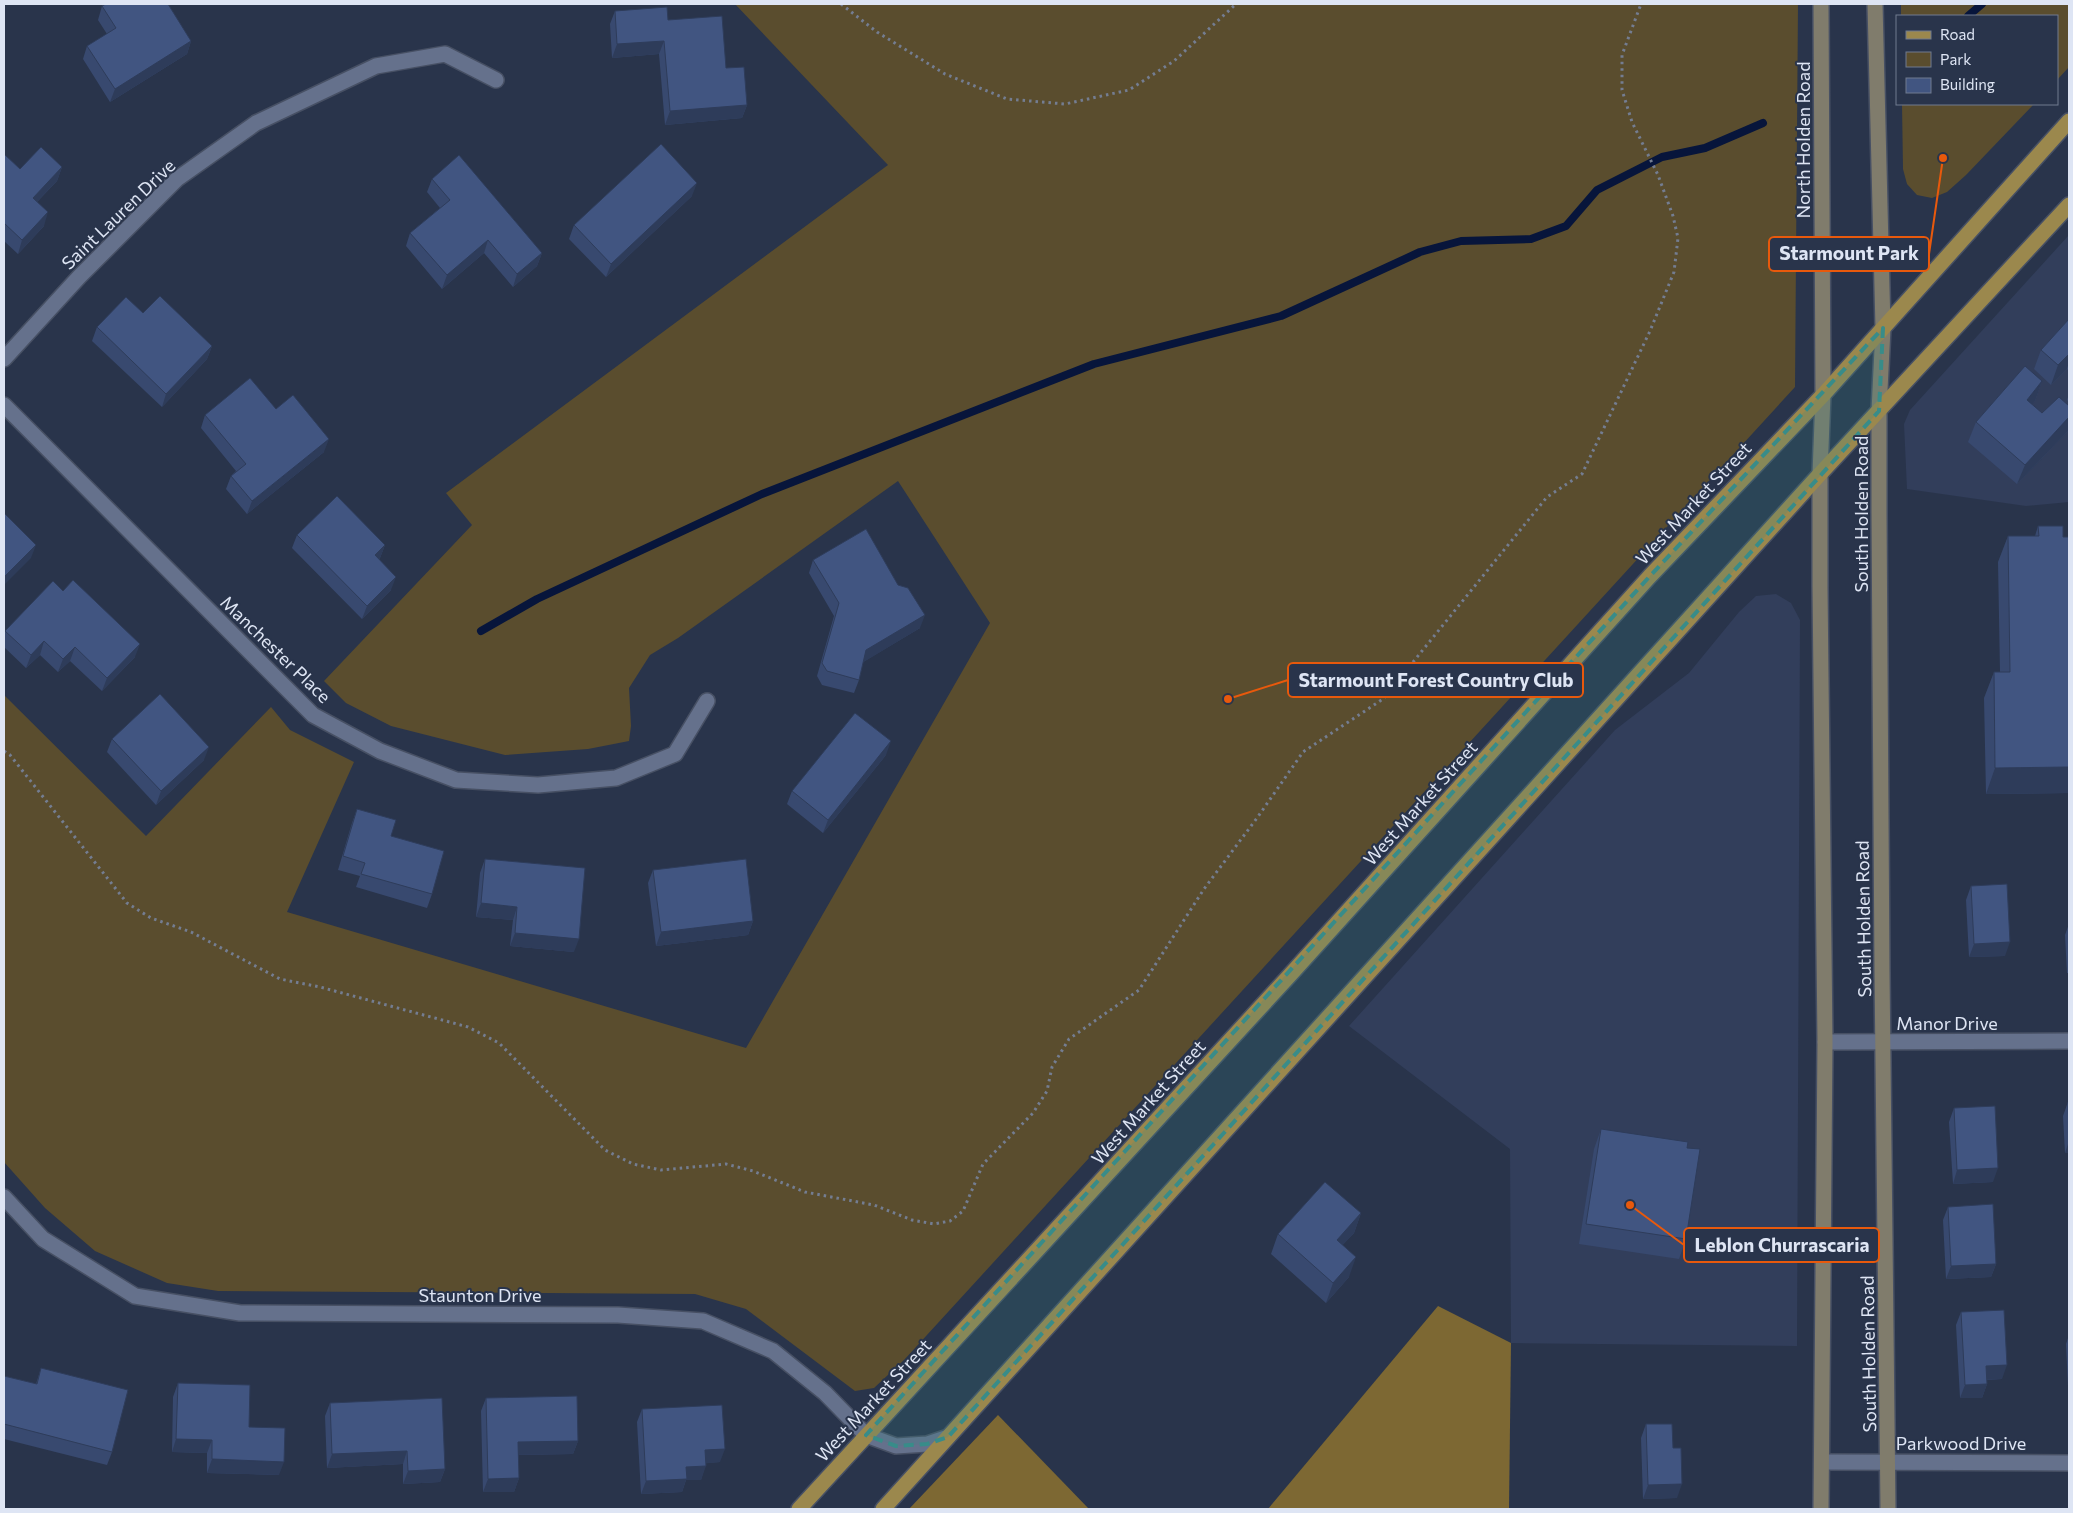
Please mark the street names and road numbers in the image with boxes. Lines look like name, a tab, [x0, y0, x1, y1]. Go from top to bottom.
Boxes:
street label: North Holden Road	[1792, 61, 1814, 219]
street label: Saint Lauren Drive	[57, 154, 179, 274]
street label: South Holden Road	[1850, 435, 1872, 593]
street label: West Market Street	[1631, 437, 1755, 569]
street label: Manchester Place	[216, 591, 336, 707]
street label: West Market Street	[1358, 736, 1482, 870]
street label: South Holden Road	[1851, 840, 1875, 998]
street label: Manor Drive	[1896, 1012, 1998, 1034]
street label: West Market Street	[1086, 1035, 1210, 1169]
street label: South Holden Road	[1856, 1275, 1880, 1433]
street label: Staunton Drive	[419, 1284, 541, 1306]
street label: West Market Street	[811, 1334, 935, 1466]
street label: Parkwood Drive	[1896, 1432, 2026, 1454]

